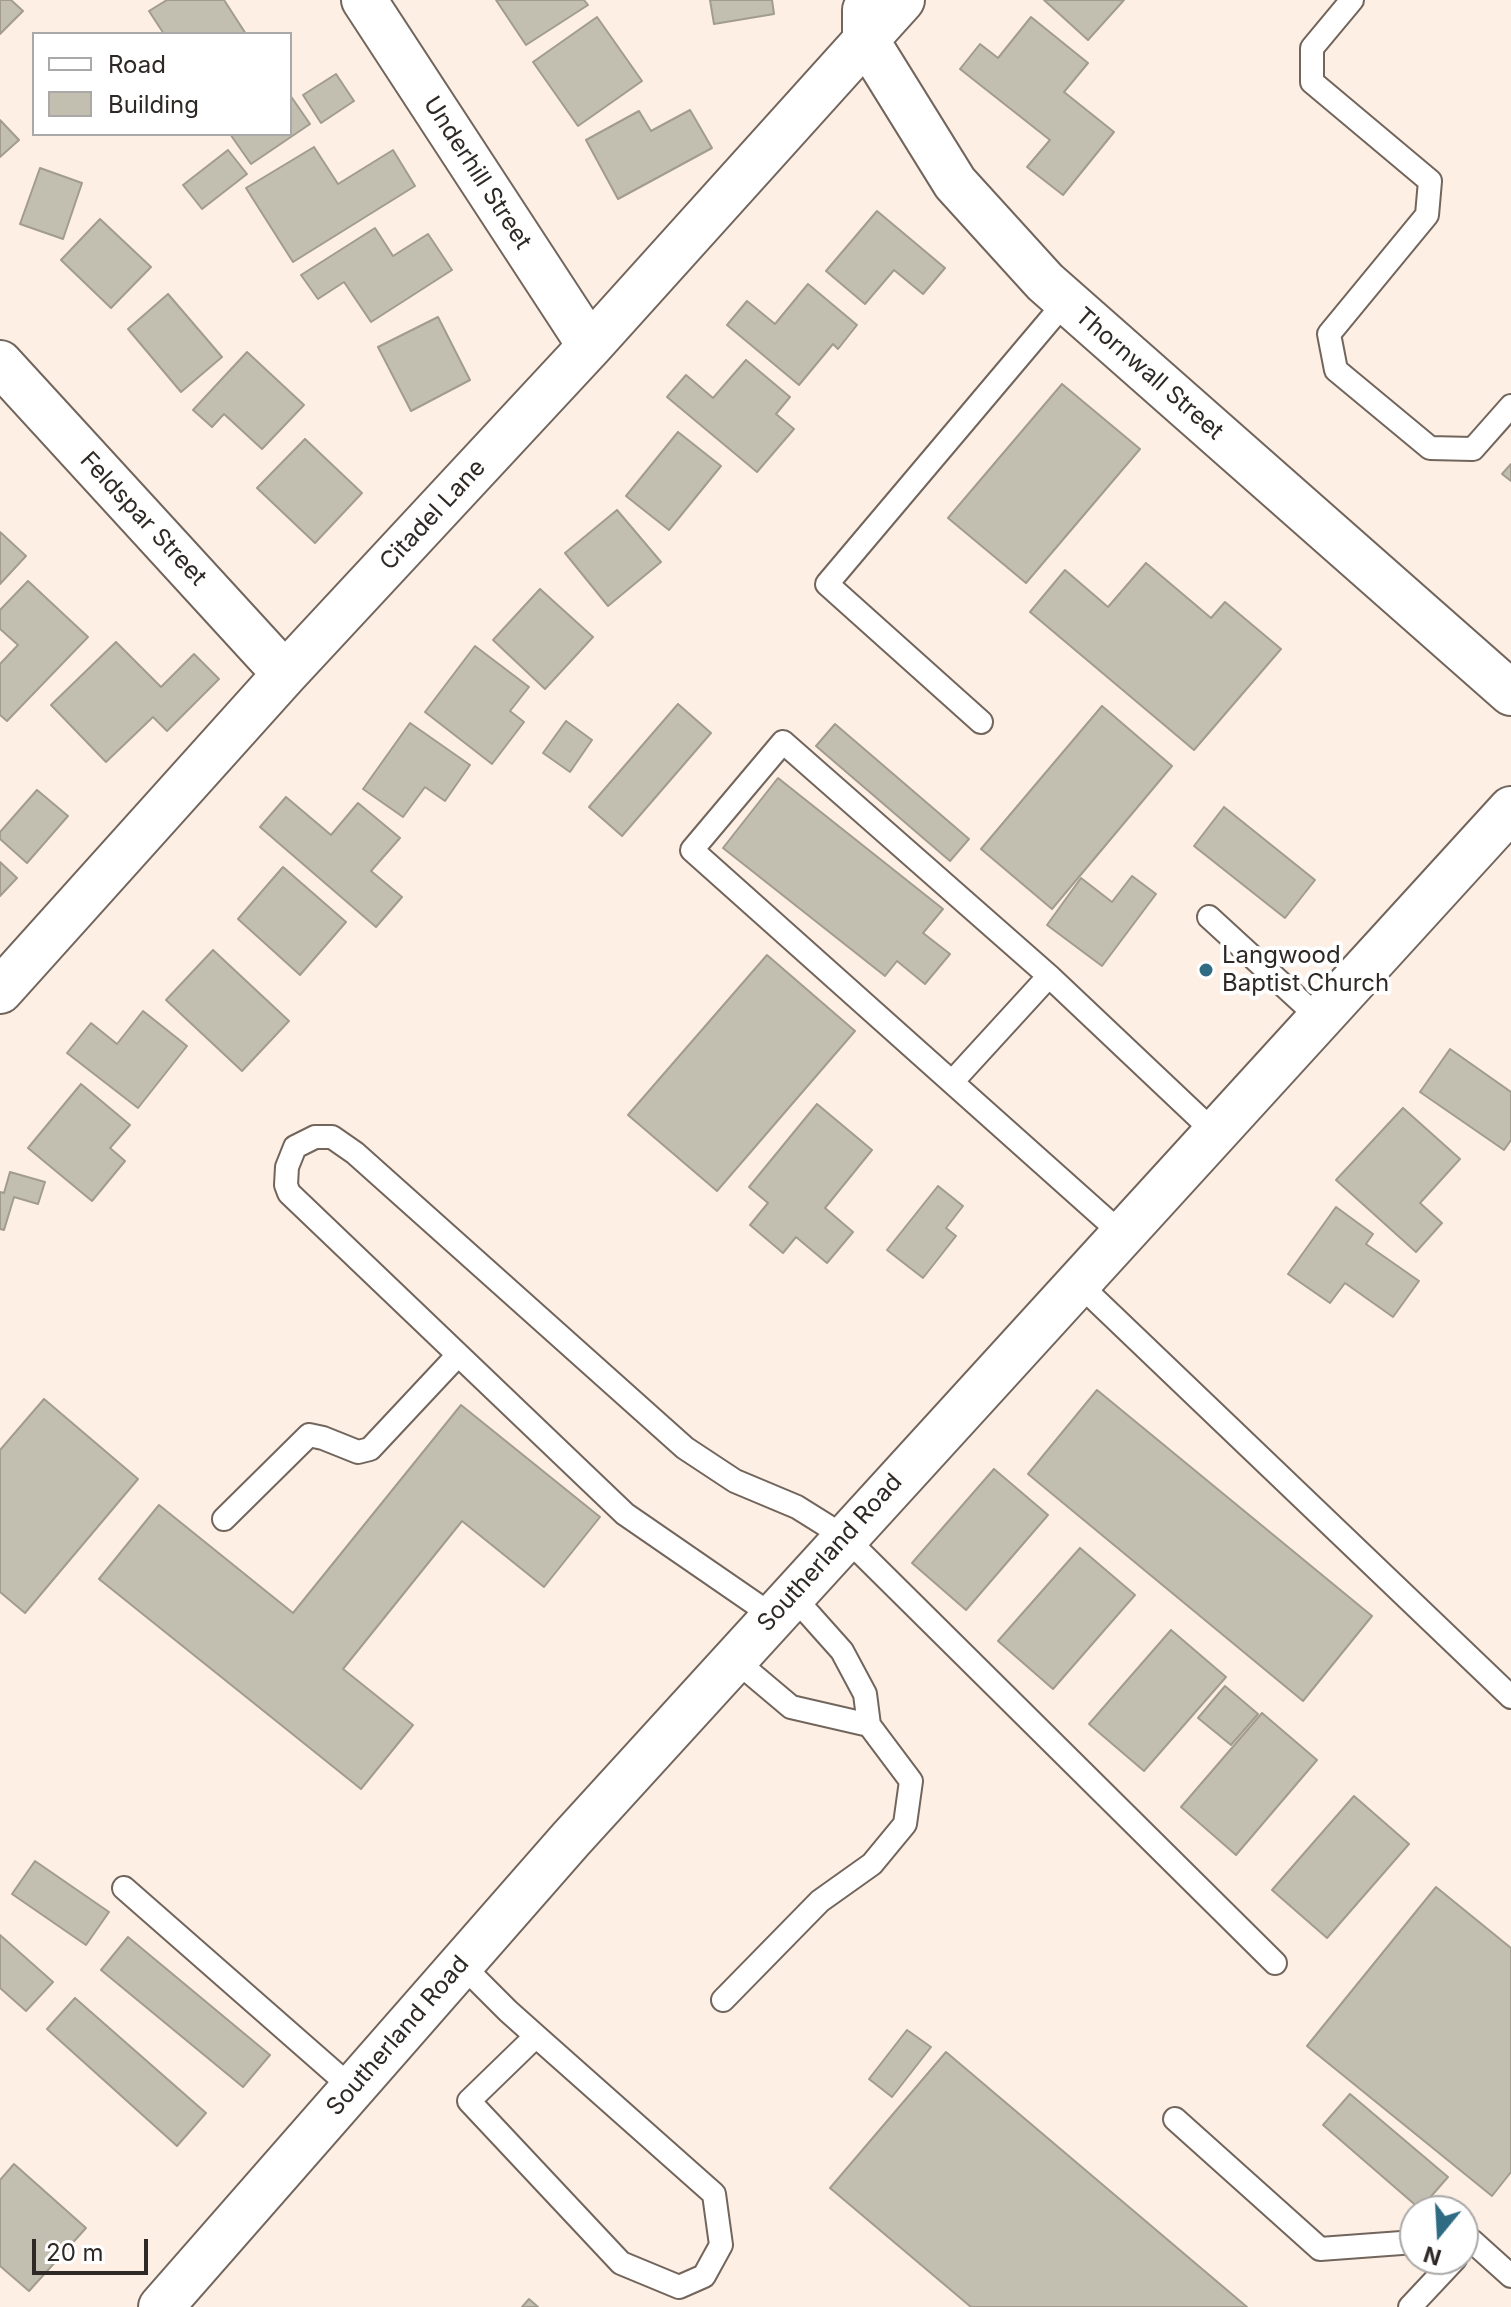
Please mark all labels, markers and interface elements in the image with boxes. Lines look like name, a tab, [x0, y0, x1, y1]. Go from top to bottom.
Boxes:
legend	[32, 32, 292, 136]
text: Road	[108, 50, 166, 79]
text: Building	[108, 90, 199, 119]
street label: Underhill Street	[417, 91, 537, 255]
street label: Thornwall Street	[1069, 302, 1229, 446]
street label: Feldspar Street	[74, 446, 212, 592]
street label: Citadel Lane	[374, 454, 492, 576]
place label: Langwood Baptist Church	[1222, 942, 1389, 998]
marker: Langwood Baptist Church	[1197, 961, 1215, 979]
street label: Southerland Road	[752, 1468, 908, 1638]
street label: Southerland Road	[321, 1950, 475, 2122]
north arrow	[1399, 2195, 1479, 2275]
scale bar	[36, 2223, 152, 2273]
text: 20 m	[46, 2238, 104, 2267]
text: N	[1420, 2241, 1444, 2271]

